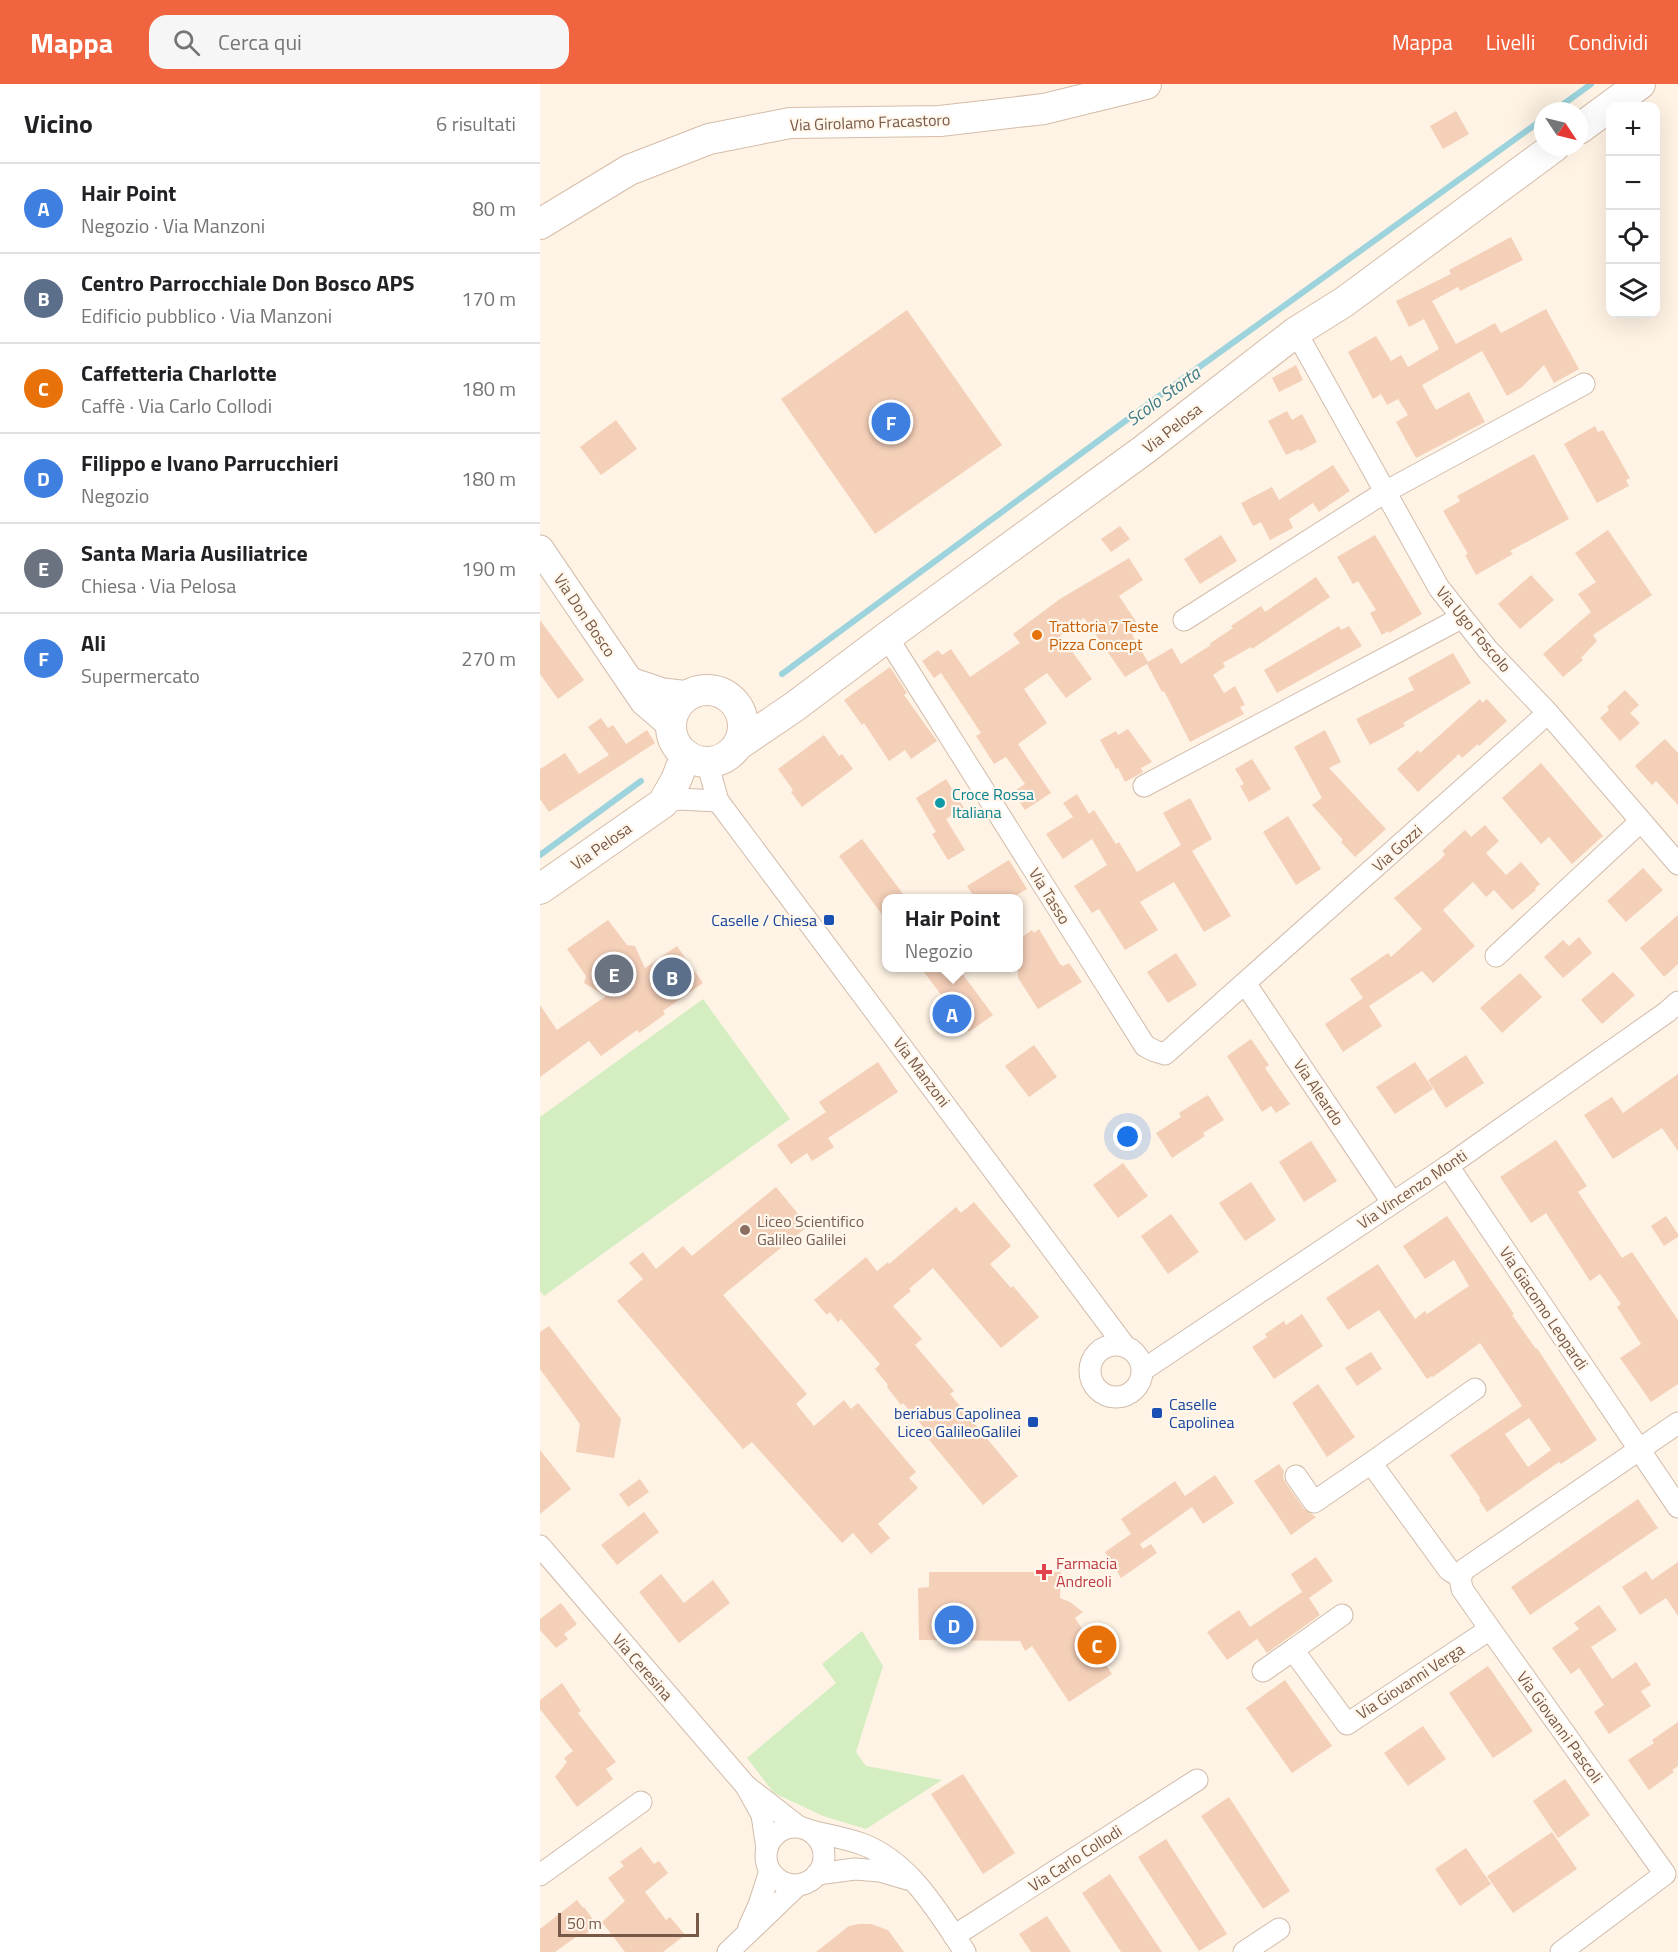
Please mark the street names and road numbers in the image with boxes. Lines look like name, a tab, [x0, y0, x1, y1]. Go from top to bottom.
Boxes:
street label: Via Girolamo Fracastoro	[789, 107, 951, 137]
street label: Via Pelosa	[1137, 397, 1207, 459]
street label: Via Don Bosco	[548, 568, 622, 662]
street label: Via Ugo Foscolo	[1431, 581, 1517, 677]
street label: Via Pelosa	[566, 816, 636, 876]
street label: Via Gozzi	[1366, 819, 1428, 877]
street label: Via Tasso	[1023, 863, 1077, 929]
street label: Via Manzoni	[888, 1032, 956, 1112]
street label: Via Aleardo	[1288, 1054, 1350, 1130]
street label: Via Vincenzo Monti	[1352, 1143, 1472, 1235]
street label: Via Giacomo Leopardi	[1494, 1241, 1594, 1375]
street label: Via Ceresina	[607, 1628, 679, 1706]
street label: Via Giovanni Verga	[1351, 1637, 1469, 1725]
street label: Via Giovanni Pascoli	[1511, 1666, 1609, 1788]
street label: Via Carlo Collodi	[1024, 1819, 1126, 1897]

